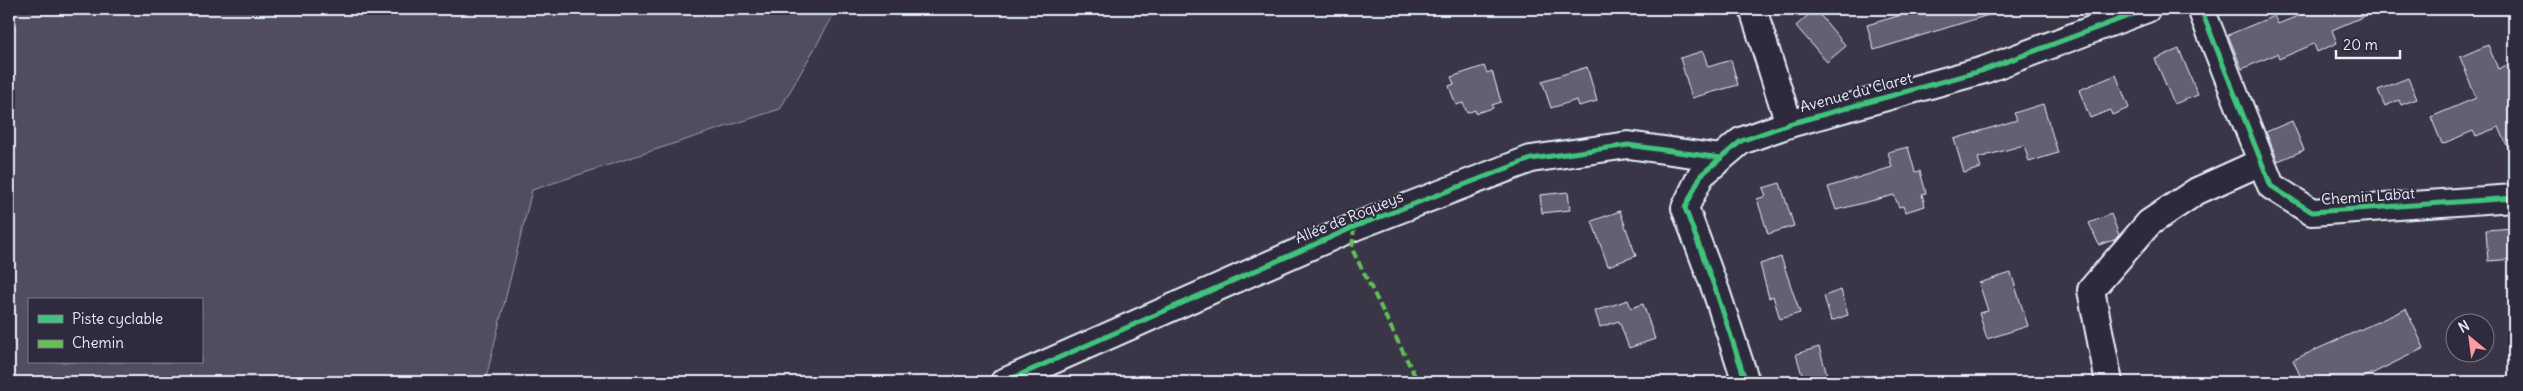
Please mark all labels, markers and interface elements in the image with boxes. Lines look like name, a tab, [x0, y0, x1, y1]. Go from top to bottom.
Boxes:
scale bar	[2336, 28, 2399, 60]
text: 20 m	[2343, 35, 2378, 54]
street label: Avenue du Claret	[1798, 68, 1914, 116]
street label: Chemin Labat	[2320, 183, 2416, 209]
street label: Allée de Roqueys	[1292, 187, 1406, 247]
legend	[28, 298, 202, 364]
text: Piste cyclable	[72, 309, 163, 328]
north arrow	[2446, 314, 2496, 364]
text: N	[2455, 316, 2472, 337]
text: Chemin	[72, 333, 124, 352]

